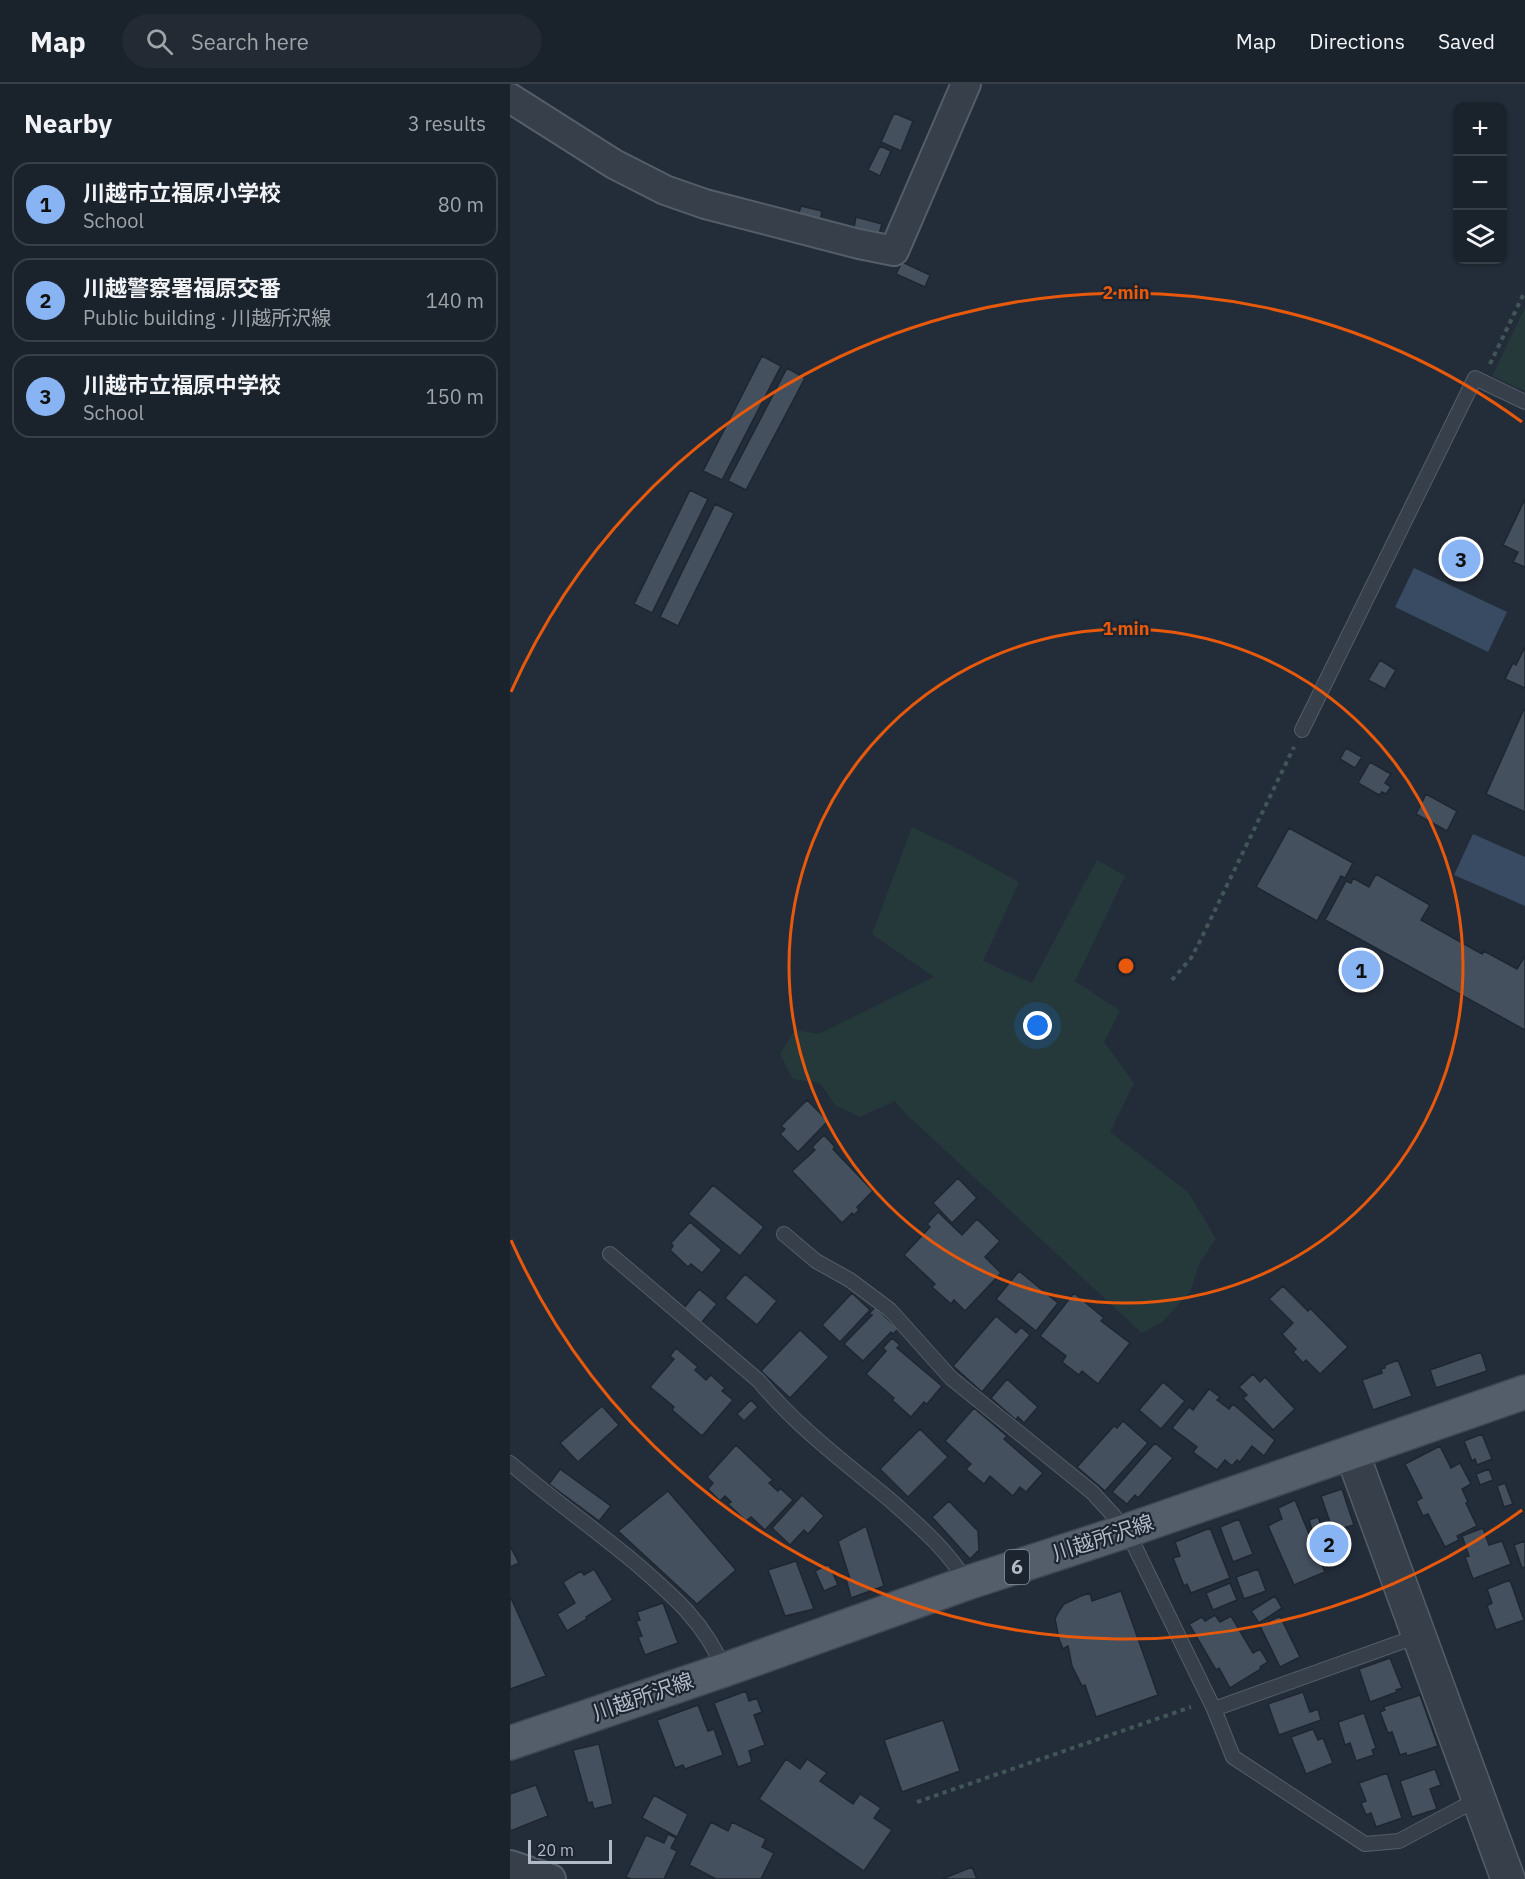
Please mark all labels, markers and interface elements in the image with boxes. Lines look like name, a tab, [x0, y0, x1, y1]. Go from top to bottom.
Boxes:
search box	[122, 14, 542, 68]
text: Map	[30, 23, 86, 60]
icon: search	[143, 25, 176, 58]
text: Search here	[191, 27, 309, 56]
text: Map	[1236, 27, 1276, 55]
text: Directions	[1309, 27, 1405, 55]
text: Saved	[1438, 27, 1495, 55]
map controls	[1453, 102, 1507, 264]
button: +	[1453, 102, 1507, 156]
text: Nearby	[24, 106, 112, 140]
text: 3 results	[408, 110, 486, 137]
button: −	[1453, 156, 1507, 210]
text: 川越市立福原小学校	[83, 178, 281, 207]
text: 1	[40, 191, 52, 218]
text: 80 m	[438, 191, 484, 218]
text: School	[83, 207, 144, 234]
button: layers	[1453, 210, 1507, 264]
text: 川越警察署福原交番	[83, 273, 281, 302]
text: 2 min	[1102, 281, 1150, 304]
text: 2	[40, 287, 52, 314]
text: 140 m	[426, 287, 484, 314]
text: Public building · 川越所沢線	[83, 304, 331, 331]
text: 川越市立福原中学校	[83, 370, 281, 399]
text: 3	[40, 383, 52, 410]
text: 150 m	[426, 383, 484, 410]
text: School	[83, 399, 144, 426]
pin: 3	[1442, 536, 1480, 582]
text: 1 min	[1102, 617, 1150, 640]
pin: 1	[1342, 948, 1380, 992]
centre of rings	[1116, 956, 1136, 976]
your location	[1023, 1011, 1052, 1040]
street label: 川越所沢線	[1048, 1508, 1157, 1567]
pin: 2	[1310, 1522, 1348, 1566]
road number: 6	[1005, 1550, 1029, 1584]
street label: 川越所沢線	[588, 1666, 697, 1726]
scale bar	[528, 1837, 612, 1864]
text: 20 m	[537, 1840, 574, 1860]

